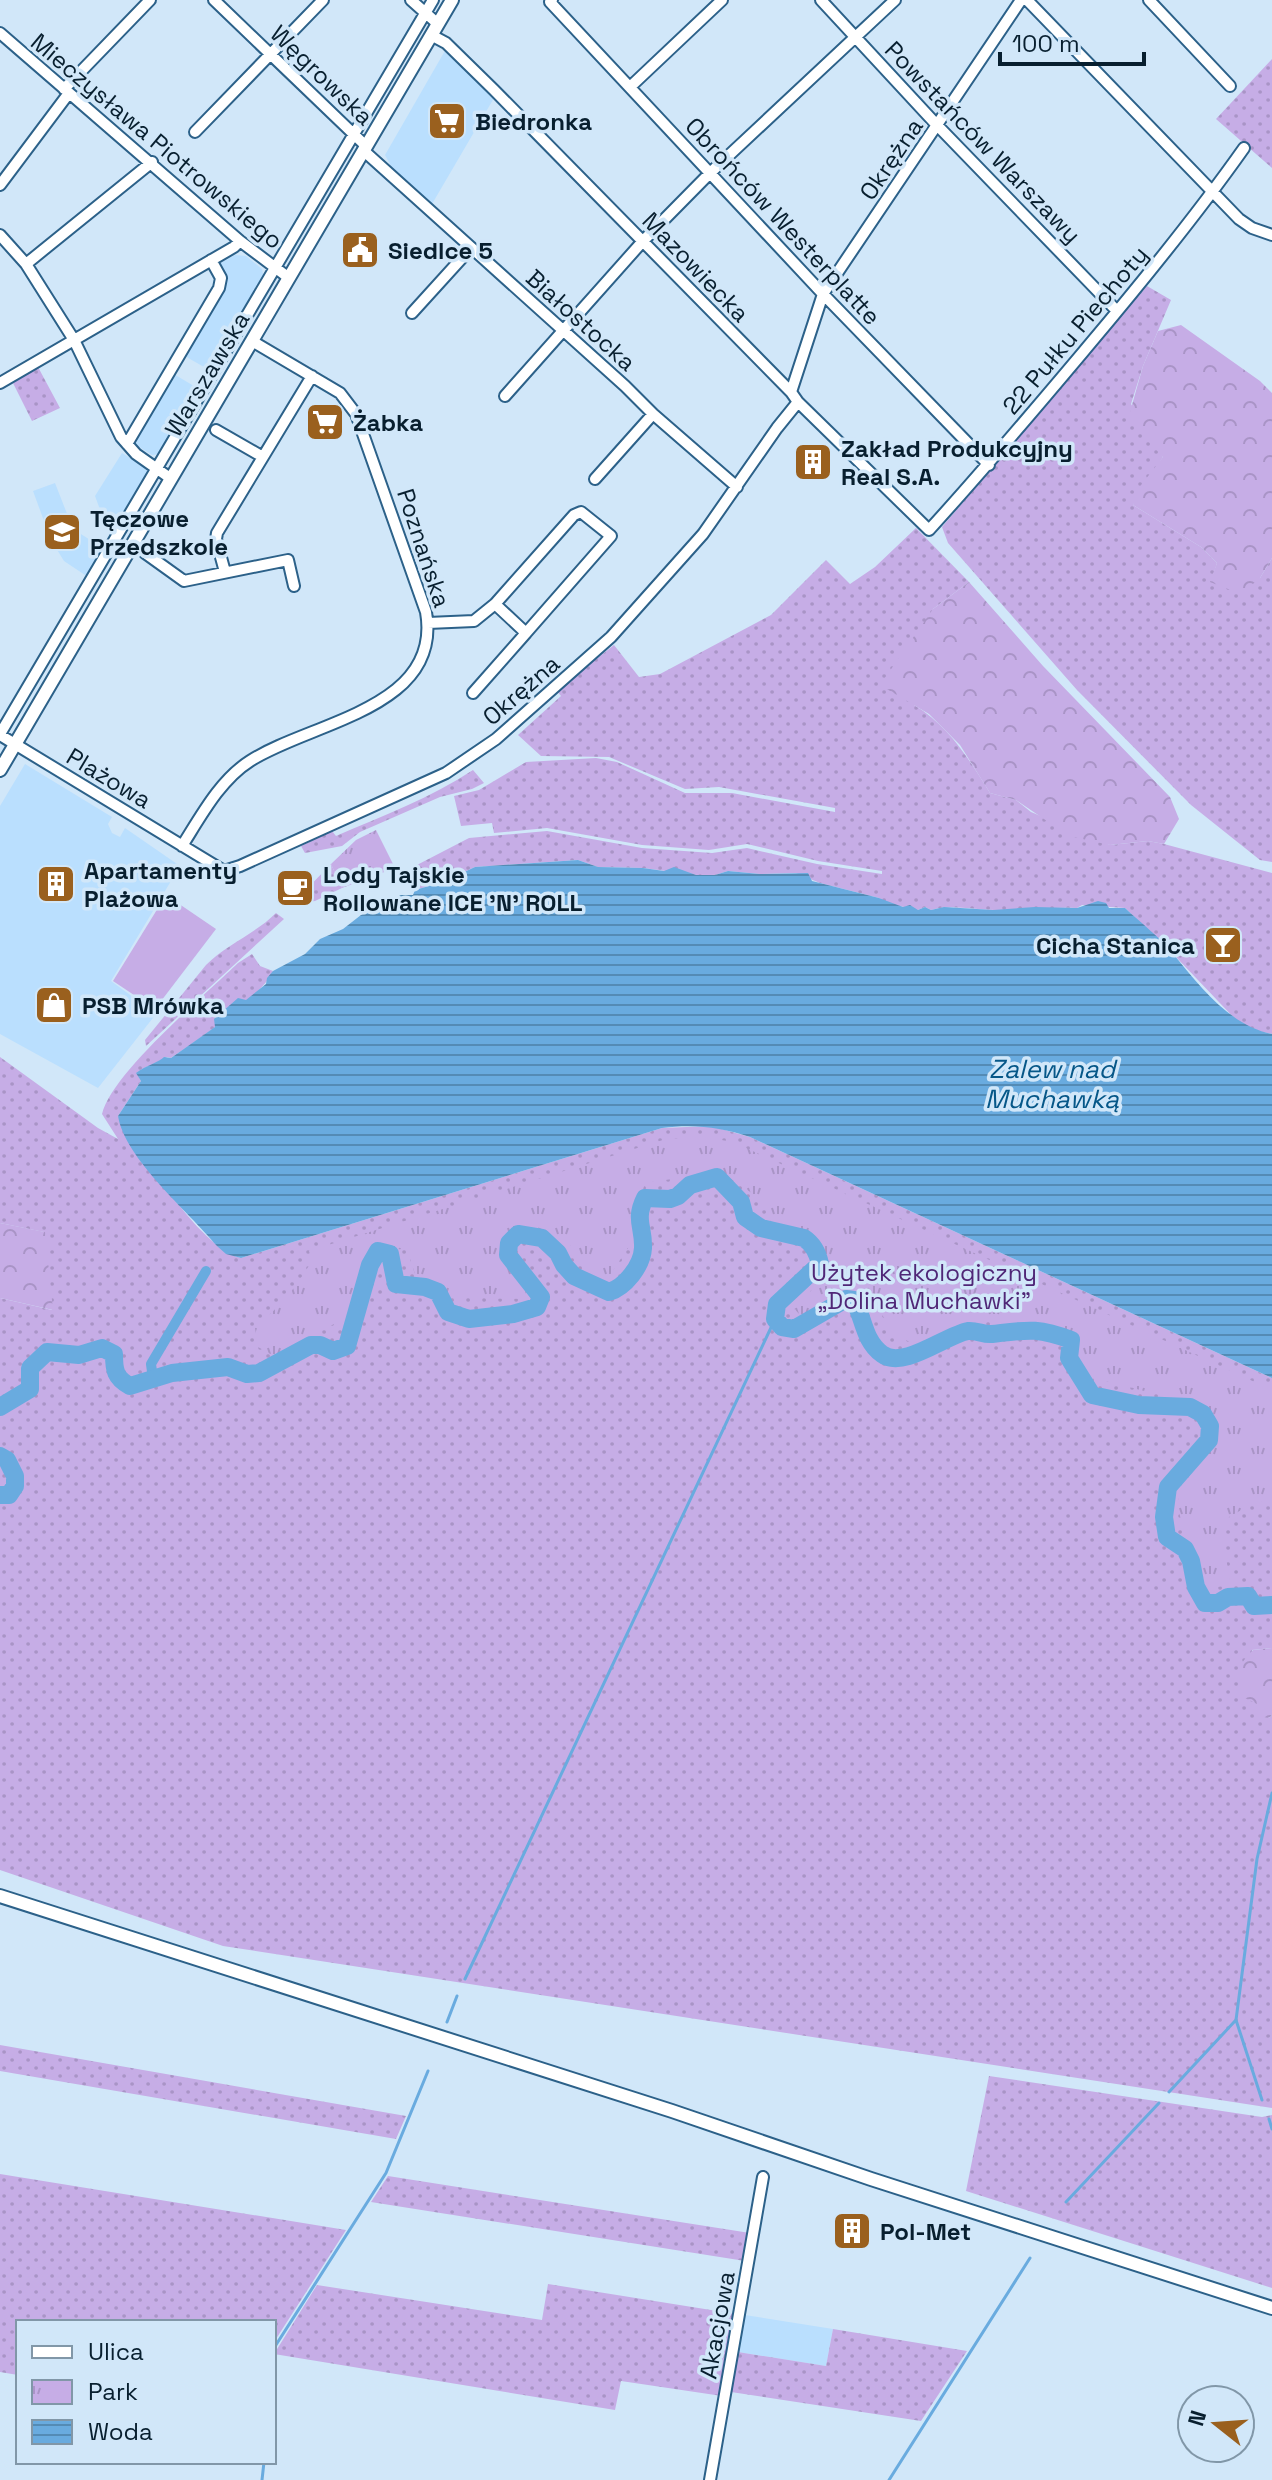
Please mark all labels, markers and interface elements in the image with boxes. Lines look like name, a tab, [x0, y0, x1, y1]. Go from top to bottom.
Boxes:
scale bar	[1000, 16, 1144, 66]
street label: Węgrowska	[264, 18, 380, 132]
street label: Mieczysława Piotrowskiego	[24, 26, 290, 256]
text: 100 m	[1012, 28, 1080, 59]
street label: Powstańców Warszawy	[878, 34, 1088, 250]
supermarket icon: Biedronka	[426, 100, 468, 142]
place label: Biedronka	[475, 106, 592, 137]
street label: Obrońców Westerplatte	[679, 111, 887, 331]
street label: Okrężna	[852, 112, 930, 206]
street label: Mazowiecka	[636, 205, 756, 329]
public building icon: Siedlce 5	[339, 229, 381, 271]
place label: Siedlce 5	[388, 235, 493, 266]
street label: 22 Pułku Piechoty	[995, 239, 1155, 421]
street label: Białostocka	[519, 262, 643, 378]
street label: Warszawska	[158, 306, 256, 442]
supermarket icon: Żabka	[304, 401, 346, 443]
place label: Żabka	[353, 407, 423, 438]
place label: Zakład Produkcyjny Real S.A.	[841, 433, 1073, 492]
building icon: Zakład Produkcyjny Real S.A.	[792, 441, 834, 483]
street label: Poznańska	[390, 485, 458, 612]
place label: Tęczowe Przedszkole	[90, 503, 228, 562]
school or university icon: Tęczowe Przedszkole	[41, 511, 83, 553]
street label: Okrężna	[476, 648, 566, 732]
street label: Plażowa	[61, 741, 157, 815]
place label: Apartamenty Plażowa	[84, 855, 237, 914]
place label: Lody Tajskie Rollowane ICE 'N' ROLL	[323, 859, 583, 918]
building icon: Apartamenty Plażowa	[35, 863, 77, 905]
cafe icon: Lody Tajskie Rollowane ICE 'N' ROLL	[274, 867, 316, 909]
bar icon: Cicha Stanica	[1202, 924, 1244, 966]
place label: Cicha Stanica	[1036, 930, 1195, 961]
shop icon: PSB Mrówka	[33, 984, 75, 1026]
place label: PSB Mrówka	[82, 990, 224, 1021]
water label: Zalew nad Muchawką	[985, 1052, 1120, 1116]
park label: Użytek ekologiczny „Dolina Muchawki”	[811, 1257, 1037, 1316]
building icon: Pol-Met	[831, 2210, 873, 2252]
place label: Pol-Met	[880, 2216, 971, 2247]
street label: Akacjowa	[692, 2268, 742, 2381]
legend	[16, 2320, 276, 2464]
text: Ulica	[88, 2336, 144, 2367]
text: Park	[88, 2376, 138, 2407]
north arrow	[1176, 2384, 1256, 2464]
text: N	[1181, 2407, 1212, 2429]
text: Woda	[88, 2416, 153, 2447]

